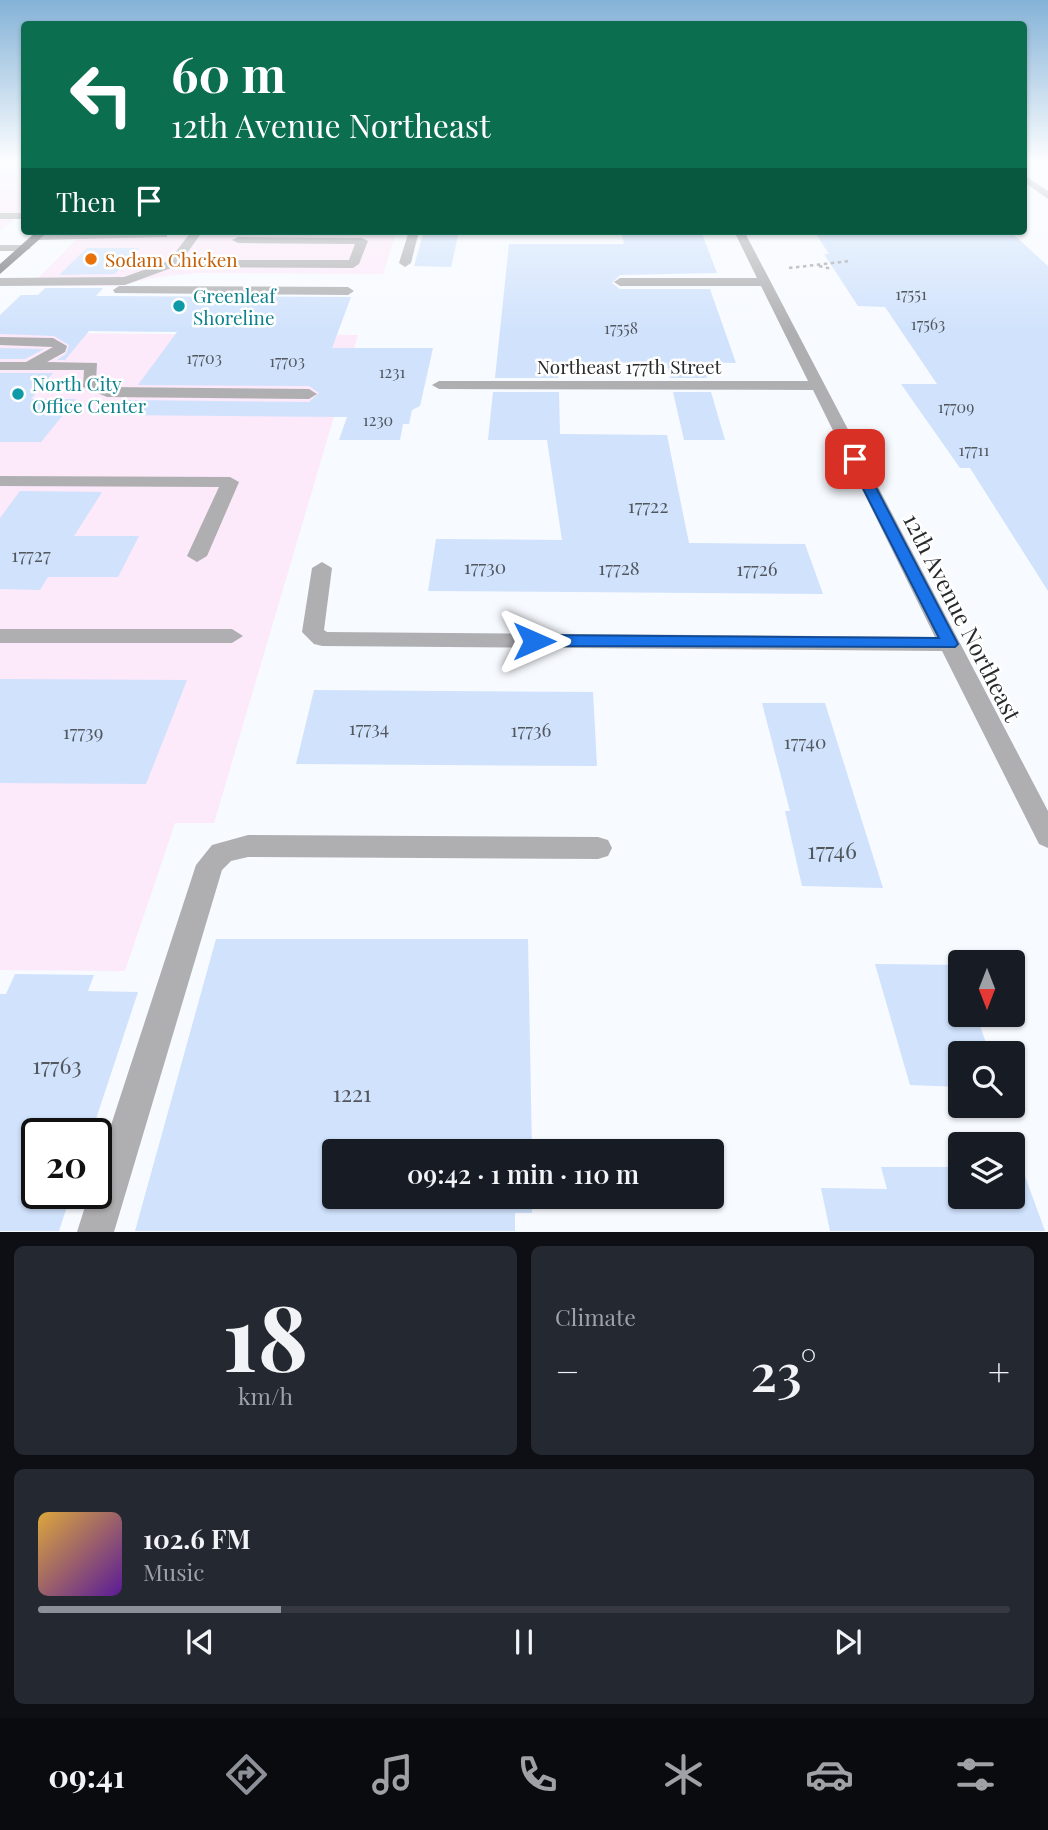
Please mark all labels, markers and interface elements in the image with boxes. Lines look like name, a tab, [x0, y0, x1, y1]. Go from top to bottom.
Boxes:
text: 60 m	[171, 40, 286, 105]
icon: left	[56, 49, 147, 140]
text: 12th Avenue Northeast	[171, 103, 490, 146]
icon: arrive	[130, 182, 168, 220]
text: Then	[56, 184, 116, 219]
place label: Sodam Chicken	[105, 246, 238, 272]
marker: Sodam Chicken	[83, 251, 99, 267]
place label: Greenleaf Shoreline	[193, 282, 277, 330]
house number: 17551	[895, 283, 927, 304]
marker: Greenleaf Shoreline	[171, 298, 187, 314]
house number: 17563	[911, 313, 945, 334]
house number: 17558	[604, 317, 638, 338]
house number: 17703	[186, 347, 222, 368]
house number: 17703	[269, 350, 305, 371]
street label: Northeast 177th Street	[537, 353, 722, 379]
house number: 1231	[379, 361, 405, 382]
place label: North City Office Center	[32, 370, 147, 418]
marker: North City Office Center	[10, 386, 26, 402]
house number: 17709	[938, 396, 974, 417]
house number: 1230	[363, 409, 393, 430]
pin	[825, 429, 885, 489]
house number: 17711	[959, 439, 989, 460]
icon: arrive	[836, 440, 874, 478]
house number: 17722	[628, 492, 668, 518]
street label: 12th Avenue Northeast	[897, 508, 1029, 727]
house number: 17727	[11, 541, 51, 567]
house number: 17730	[464, 553, 506, 579]
house number: 17728	[598, 554, 640, 580]
house number: 17726	[736, 555, 778, 581]
position arrow	[497, 604, 571, 678]
house number: 17734	[349, 714, 389, 740]
house number: 17736	[511, 716, 552, 742]
house number: 17739	[63, 718, 103, 744]
house number: 17740	[784, 728, 826, 754]
house number: 17746	[807, 834, 857, 865]
north arrow	[948, 950, 1026, 1027]
map controls	[948, 950, 1025, 1209]
button: search	[948, 1041, 1025, 1118]
house number: 17763	[32, 1049, 82, 1080]
house number: 1221	[332, 1077, 372, 1108]
speed limit sign: 20	[21, 1118, 112, 1209]
button: layers	[948, 1132, 1025, 1209]
text: 09:42 · 1 min · 110 m	[407, 1156, 639, 1191]
text: 18	[223, 1274, 308, 1395]
text: Climate	[555, 1301, 636, 1332]
text: 23°	[751, 1336, 817, 1405]
text: −	[555, 1345, 580, 1396]
text: +	[988, 1345, 1010, 1396]
text: km/h	[238, 1380, 293, 1411]
text: 102.6 FM	[143, 1521, 250, 1556]
text: Music	[143, 1556, 204, 1587]
icon: previous	[181, 1623, 219, 1661]
icon: pause	[505, 1623, 543, 1661]
icon: next	[829, 1623, 867, 1661]
icon: directions	[222, 1750, 271, 1799]
icon: music	[368, 1750, 417, 1799]
icon: phone	[513, 1750, 562, 1799]
icon: climate	[659, 1750, 708, 1799]
icon: car	[805, 1750, 854, 1799]
icon: filters	[951, 1750, 1000, 1799]
text: 09:41	[48, 1753, 125, 1796]

